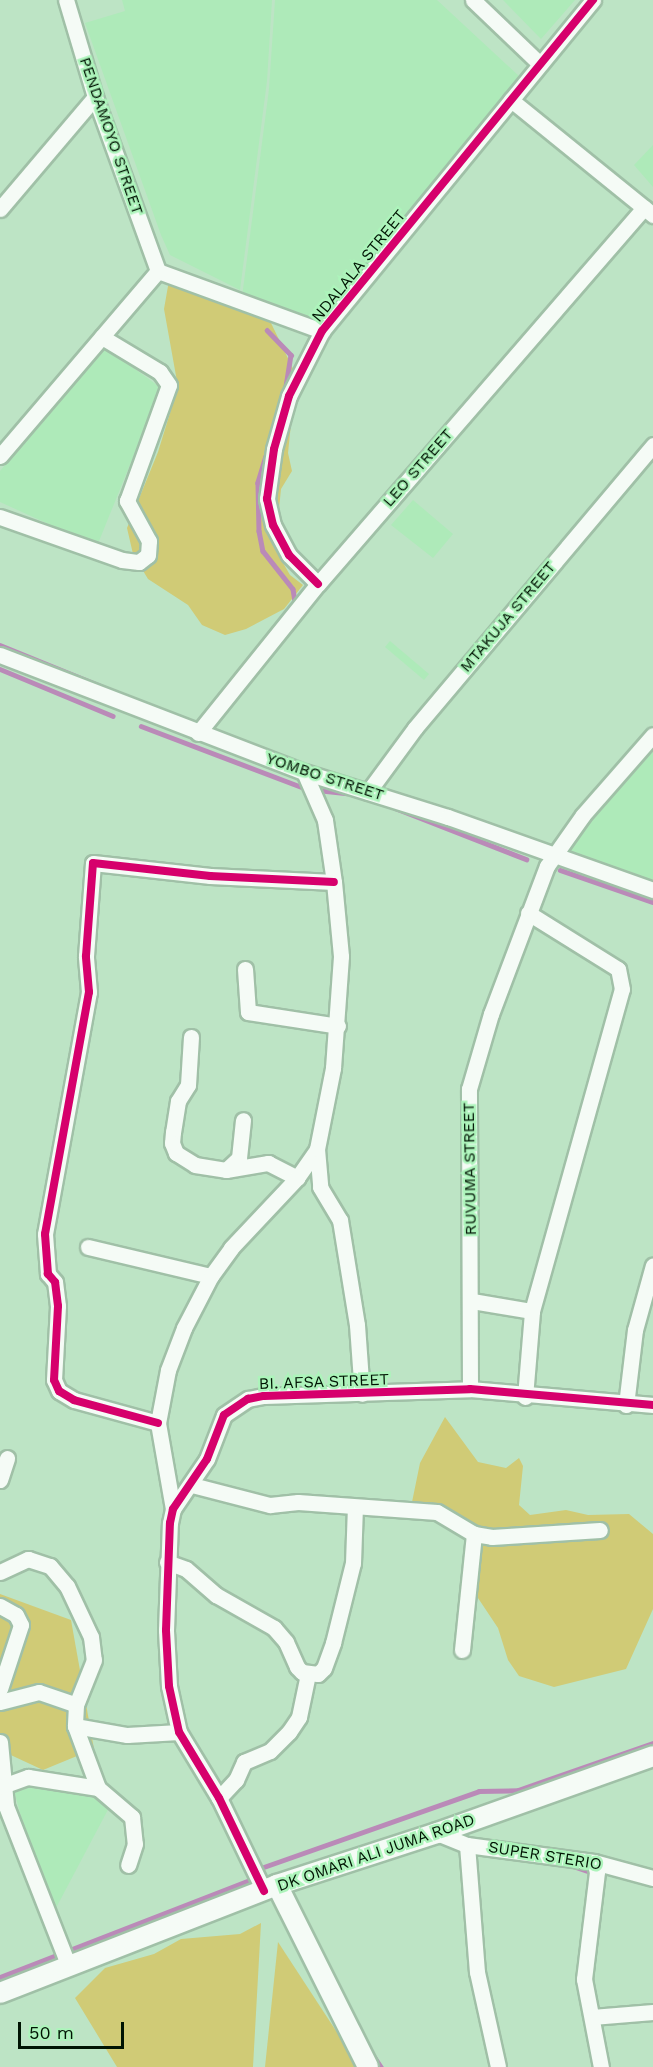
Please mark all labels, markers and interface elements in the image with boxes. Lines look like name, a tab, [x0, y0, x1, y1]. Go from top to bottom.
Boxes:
street label: PENDAMOYO STREET	[75, 55, 147, 217]
street label: NDALALA STREET	[308, 206, 410, 326]
street label: LEO STREET	[379, 425, 457, 511]
street label: MTAKUJA STREET	[456, 558, 560, 676]
street label: YOMBO STREET	[264, 749, 386, 805]
street label: RUVUMA STREET	[459, 1102, 481, 1236]
street label: BI. AFSA STREET	[258, 1370, 390, 1394]
street label: DK OMARI ALI JUMA ROAD	[274, 1810, 478, 1896]
street label: SUPER STERIO	[487, 1838, 603, 1874]
scale bar	[21, 2010, 128, 2048]
text: 50 m	[29, 2022, 74, 2043]

